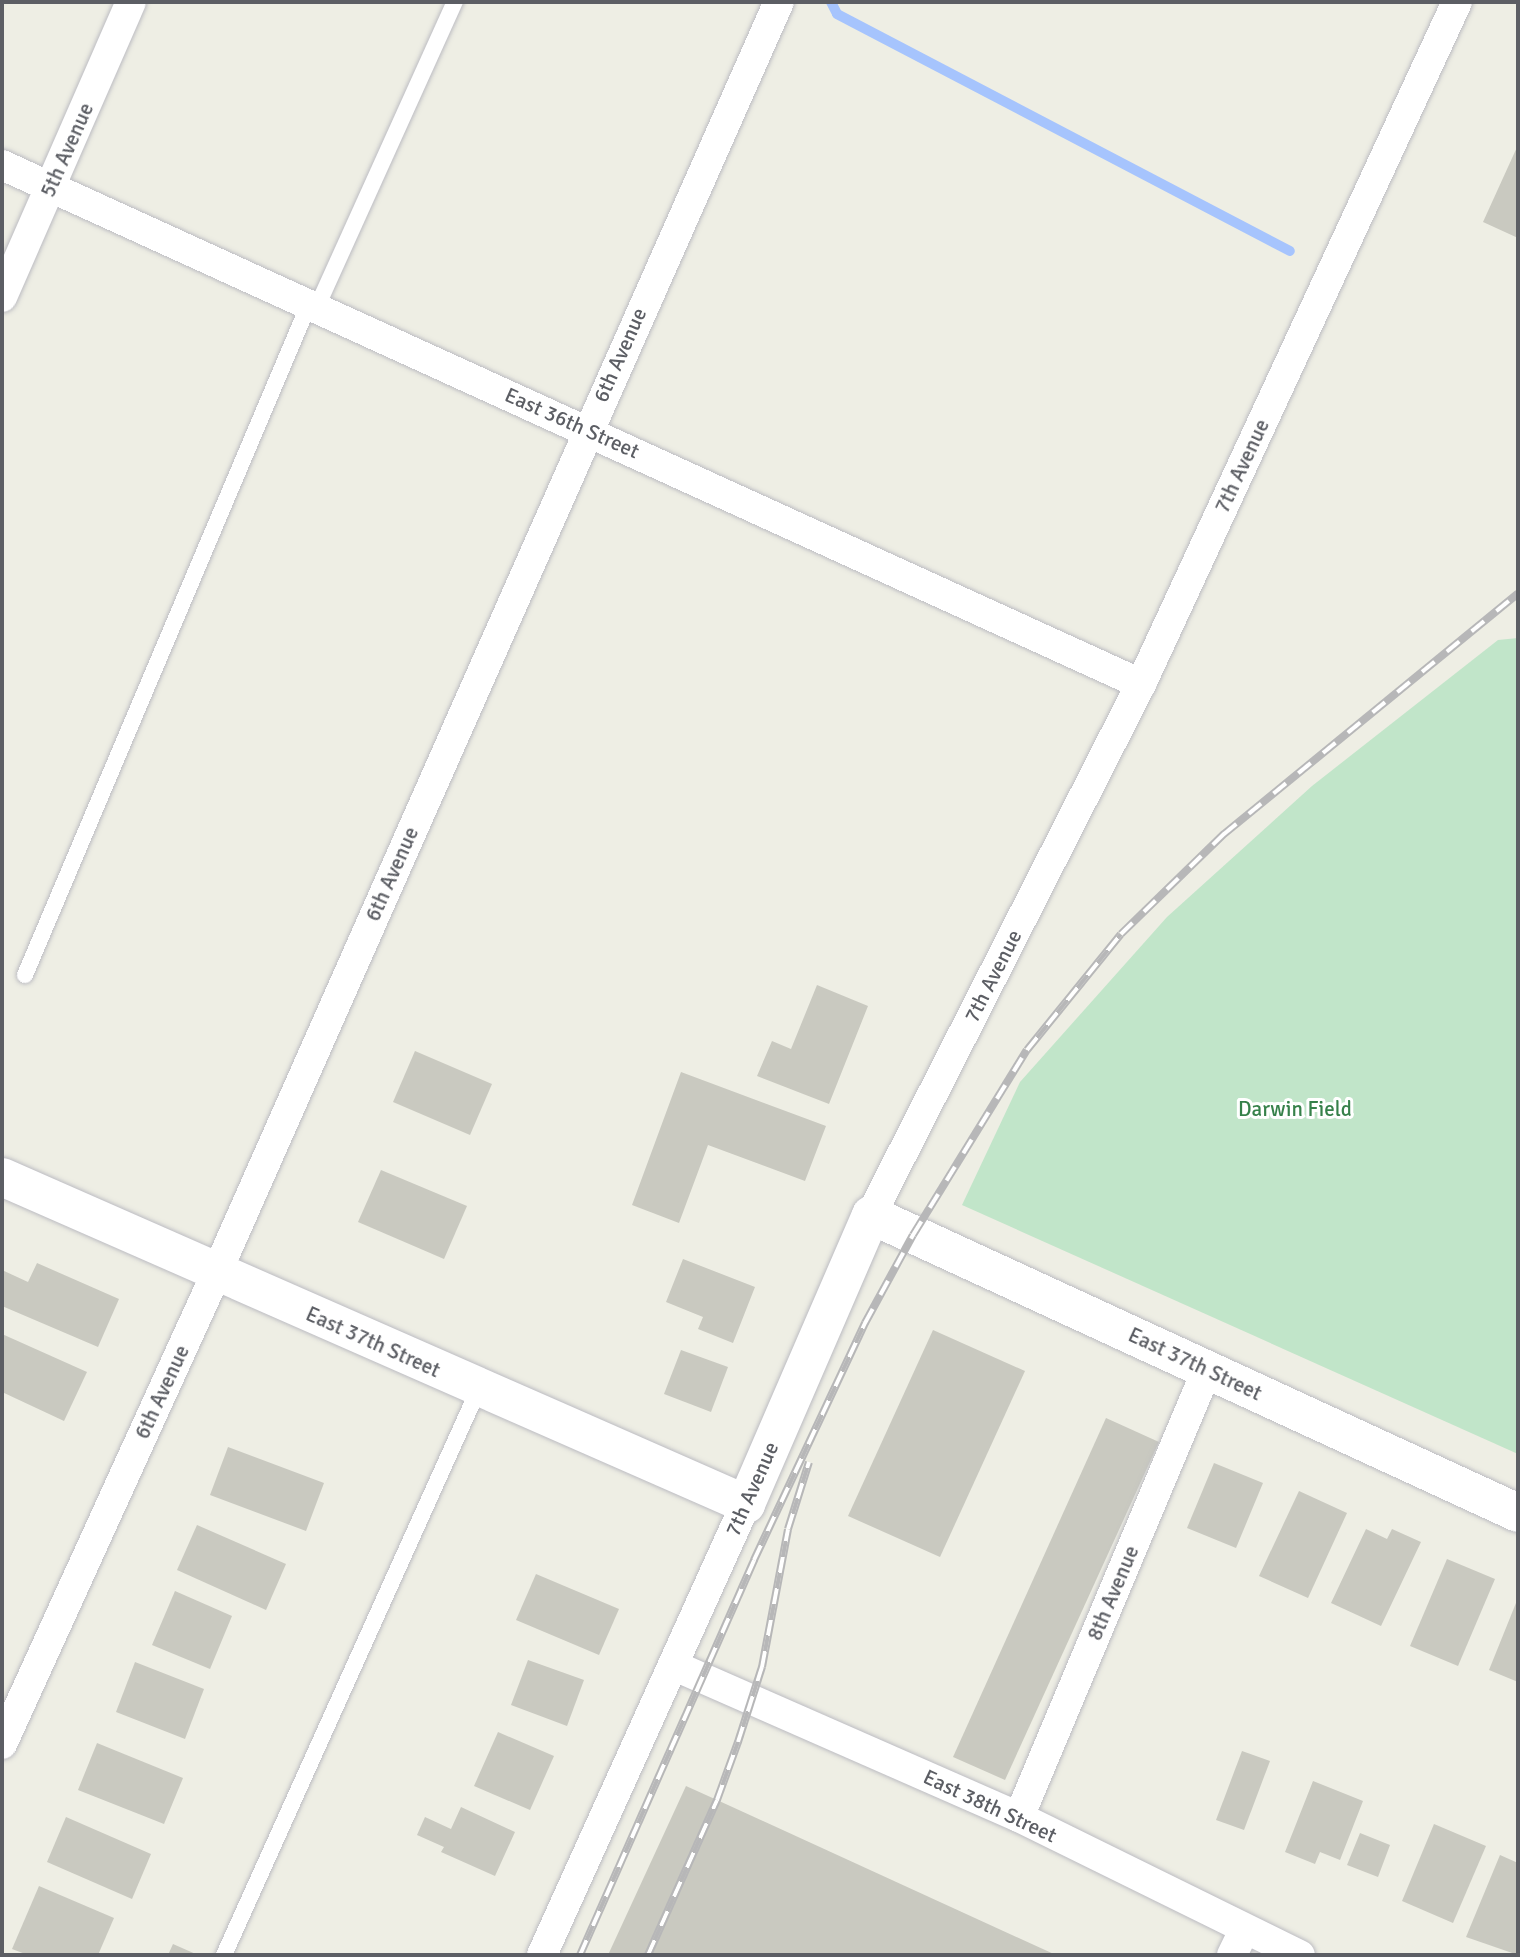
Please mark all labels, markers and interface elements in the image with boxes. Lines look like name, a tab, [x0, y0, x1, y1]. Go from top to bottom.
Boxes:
street label: 5th Avenue	[35, 99, 99, 201]
street label: 6th Avenue	[588, 304, 652, 406]
street label: East 36th Street	[501, 382, 643, 464]
street label: 7th Avenue	[1209, 415, 1275, 517]
street label: 6th Avenue	[360, 823, 424, 925]
street label: 7th Avenue	[959, 926, 1027, 1026]
park label: Darwin Field	[1238, 1096, 1352, 1122]
street label: East 37th Street	[302, 1301, 444, 1383]
street label: East 37th Street	[1124, 1322, 1266, 1406]
street label: 6th Avenue	[129, 1341, 195, 1443]
street label: 7th Avenue	[720, 1438, 784, 1540]
street label: 8th Avenue	[1082, 1542, 1144, 1644]
street label: East 38th Street	[919, 1764, 1061, 1848]

